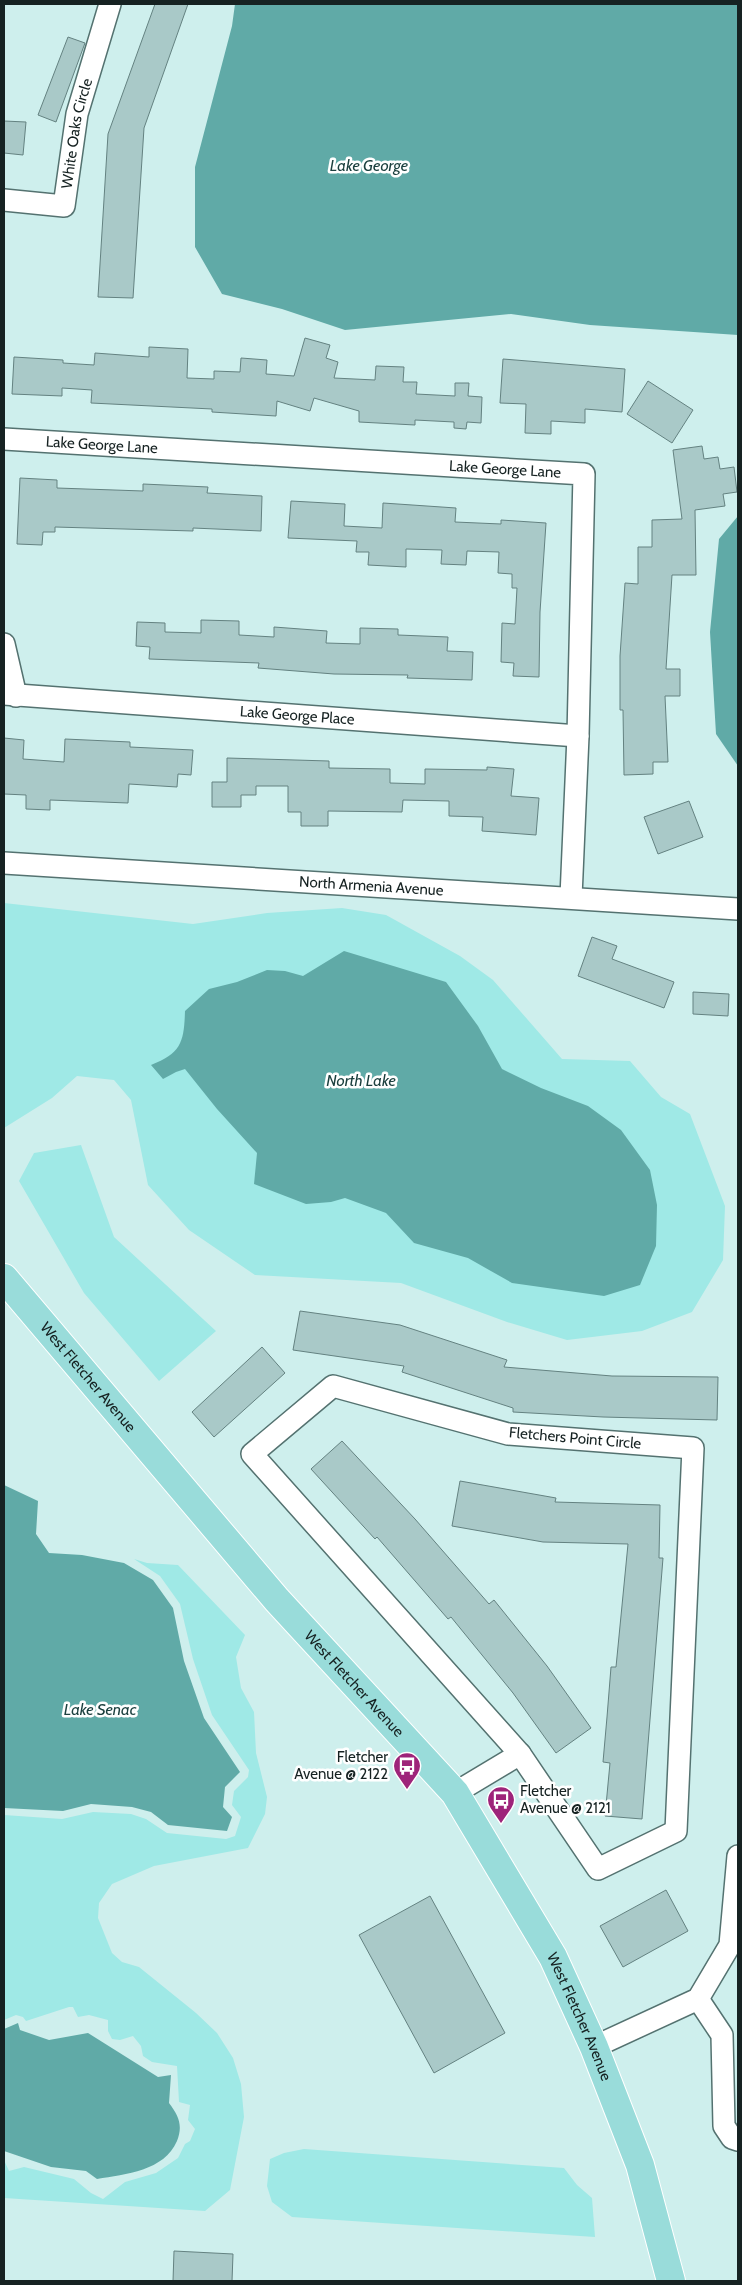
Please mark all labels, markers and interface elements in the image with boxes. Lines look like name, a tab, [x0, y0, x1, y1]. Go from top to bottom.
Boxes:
street label: White Oaks Circle	[58, 76, 96, 190]
water label: Lake George	[330, 156, 408, 175]
street label: Lake George Lane	[45, 433, 159, 457]
street label: Lake George Lane	[449, 457, 562, 482]
street label: Lake George Place	[239, 702, 356, 729]
street label: North Armenia Avenue	[299, 873, 444, 900]
water label: North Lake	[326, 1071, 396, 1090]
street label: West Fletcher Avenue	[36, 1319, 140, 1436]
street label: Fletchers Point Circle	[508, 1423, 642, 1453]
street label: West Fletcher Avenue	[301, 1627, 408, 1741]
water label: Lake Senac	[64, 1700, 137, 1719]
place label: Fletcher Avenue @ 2122	[294, 1748, 388, 1783]
bus stop icon: Fletcher Avenue @ 2122	[392, 1751, 422, 1790]
place label: Fletcher Avenue @ 2121	[520, 1782, 611, 1817]
bus stop icon: Fletcher Avenue @ 2121	[486, 1785, 516, 1824]
street label: West Fletcher Avenue	[543, 1950, 615, 2084]

